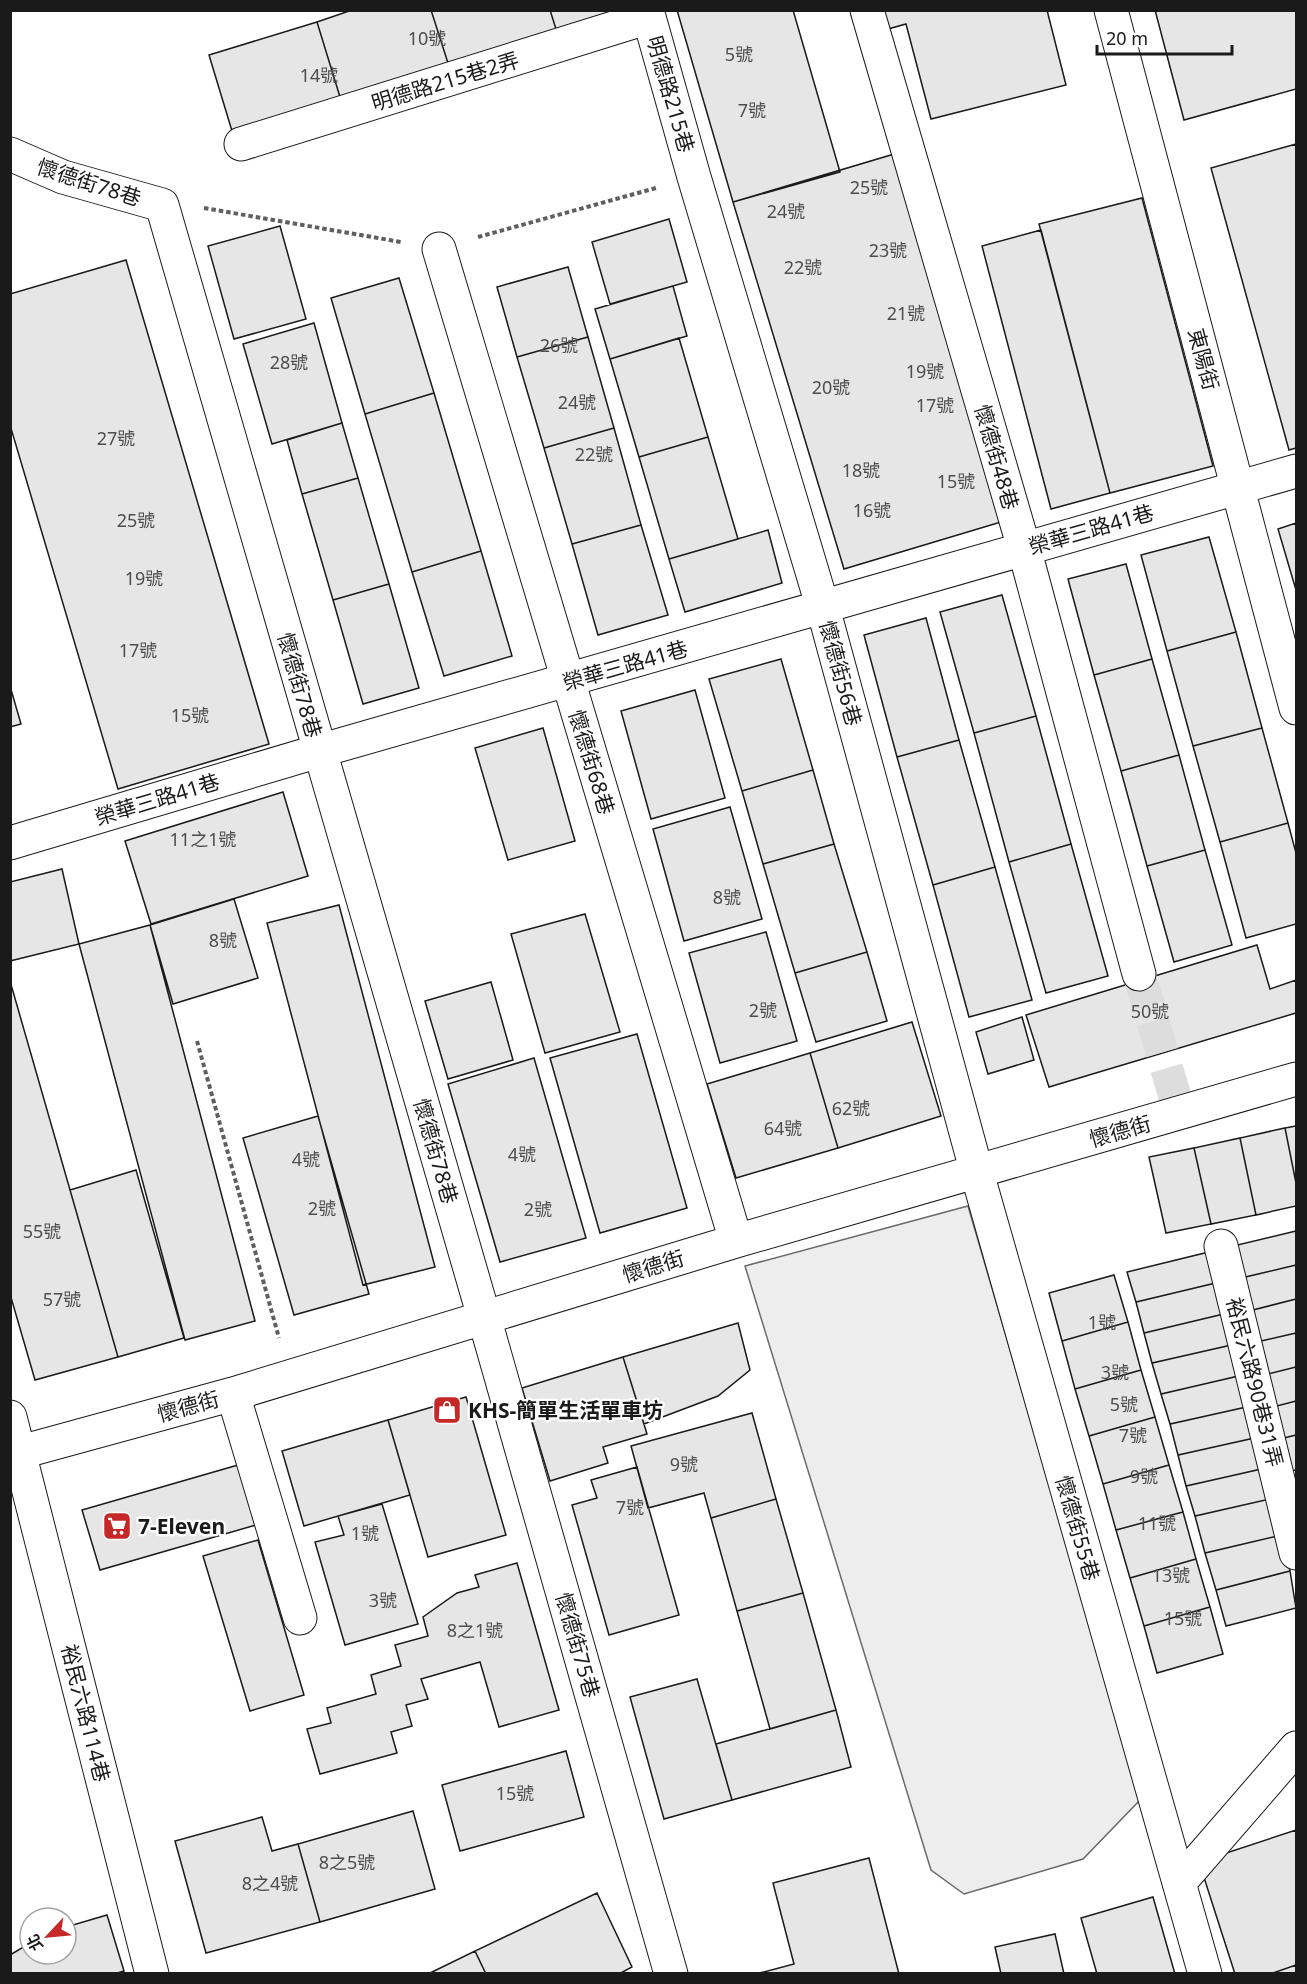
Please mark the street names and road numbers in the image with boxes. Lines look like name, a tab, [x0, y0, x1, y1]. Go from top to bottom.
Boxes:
street label: 明德路215巷	[641, 32, 701, 156]
street label: 明德路215巷2弄	[368, 45, 522, 117]
street label: 懷德街78巷	[33, 152, 145, 212]
street label: 東陽街	[1182, 325, 1226, 393]
street label: 懷德街48巷	[969, 401, 1025, 513]
street label: 榮華三路41巷	[1025, 498, 1157, 560]
street label: 懷德街56巷	[813, 617, 869, 729]
street label: 懷德街78巷	[272, 629, 328, 741]
street label: 榮華三路41巷	[559, 634, 691, 696]
street label: 懷德街68巷	[563, 706, 621, 818]
street label: 榮華三路41巷	[91, 767, 223, 831]
street label: 懷德街78巷	[408, 1095, 464, 1207]
street label: 懷德街	[1086, 1109, 1154, 1153]
street label: 懷德街	[619, 1243, 687, 1289]
street label: 裕民六路90巷31弄	[1220, 1294, 1290, 1470]
street label: 懷德街	[154, 1384, 222, 1428]
street label: 懷德街55巷	[1050, 1472, 1106, 1584]
street label: 懷德街75巷	[550, 1589, 606, 1701]
street label: 裕民六路114巷	[55, 1641, 117, 1785]

